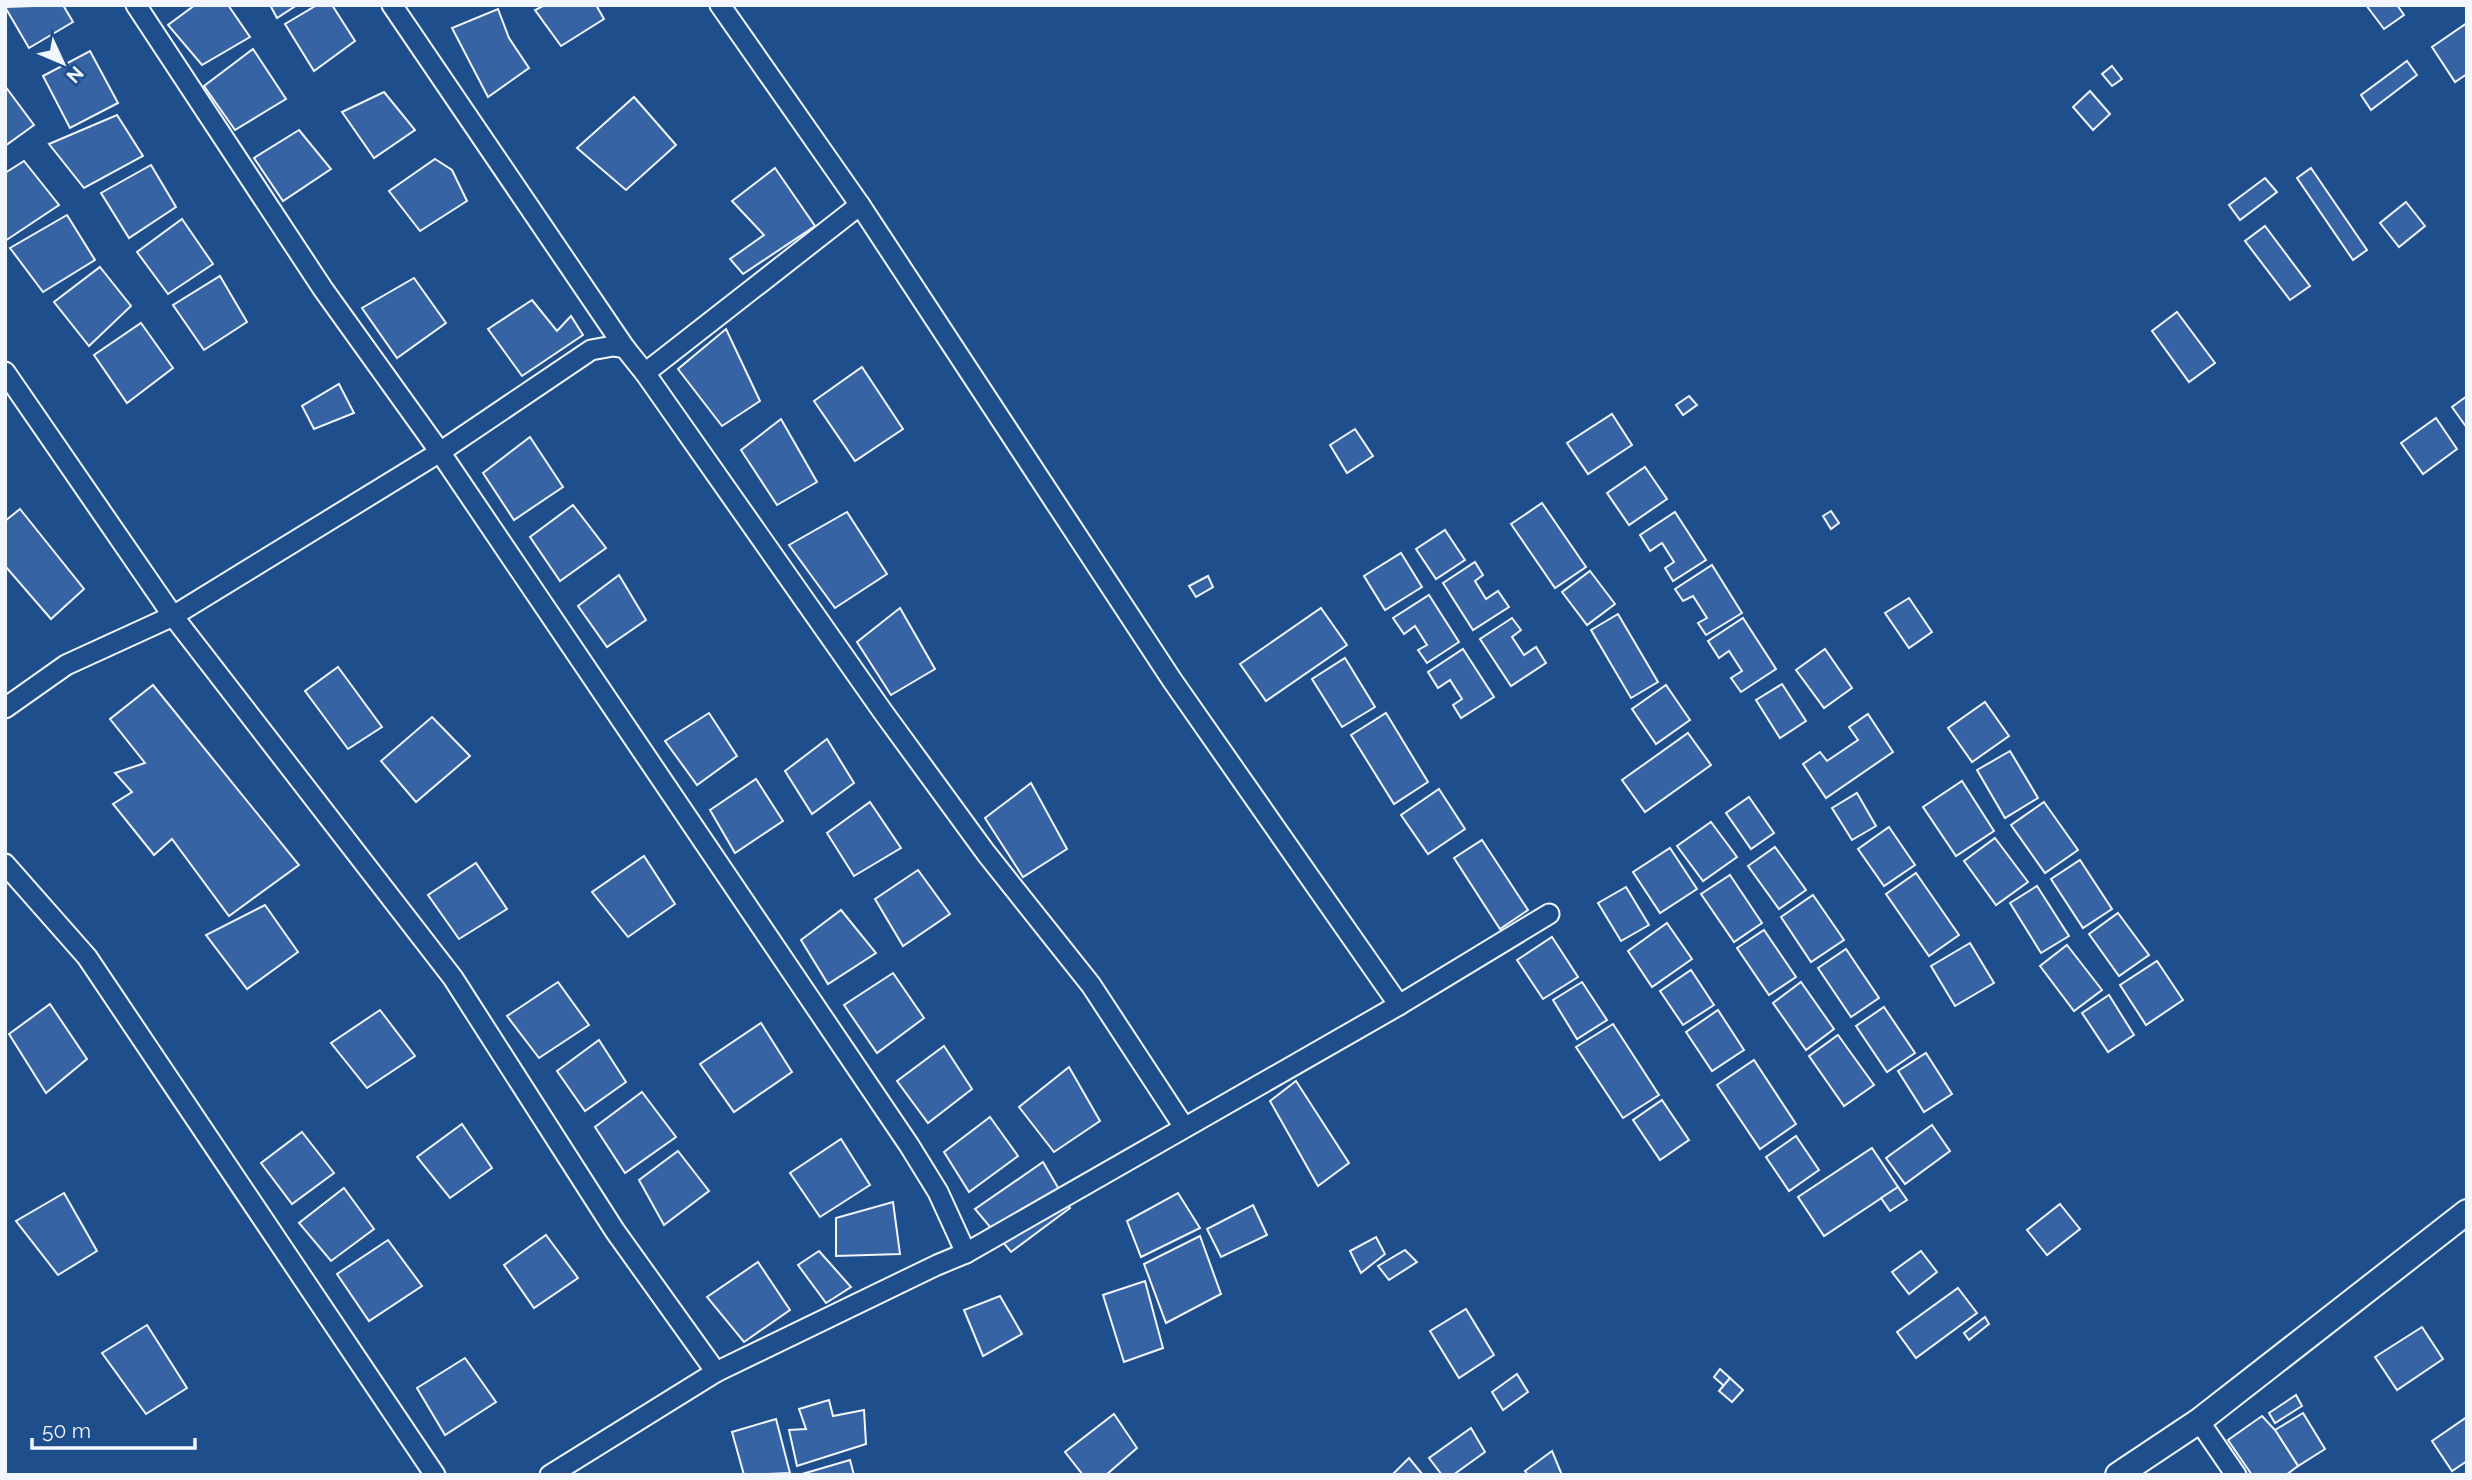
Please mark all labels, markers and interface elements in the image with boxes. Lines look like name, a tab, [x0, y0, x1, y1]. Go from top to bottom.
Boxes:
north arrow	[28, 28, 98, 98]
text: N	[62, 62, 88, 88]
scale bar	[32, 1406, 194, 1450]
text: 50 m	[42, 1418, 91, 1443]

